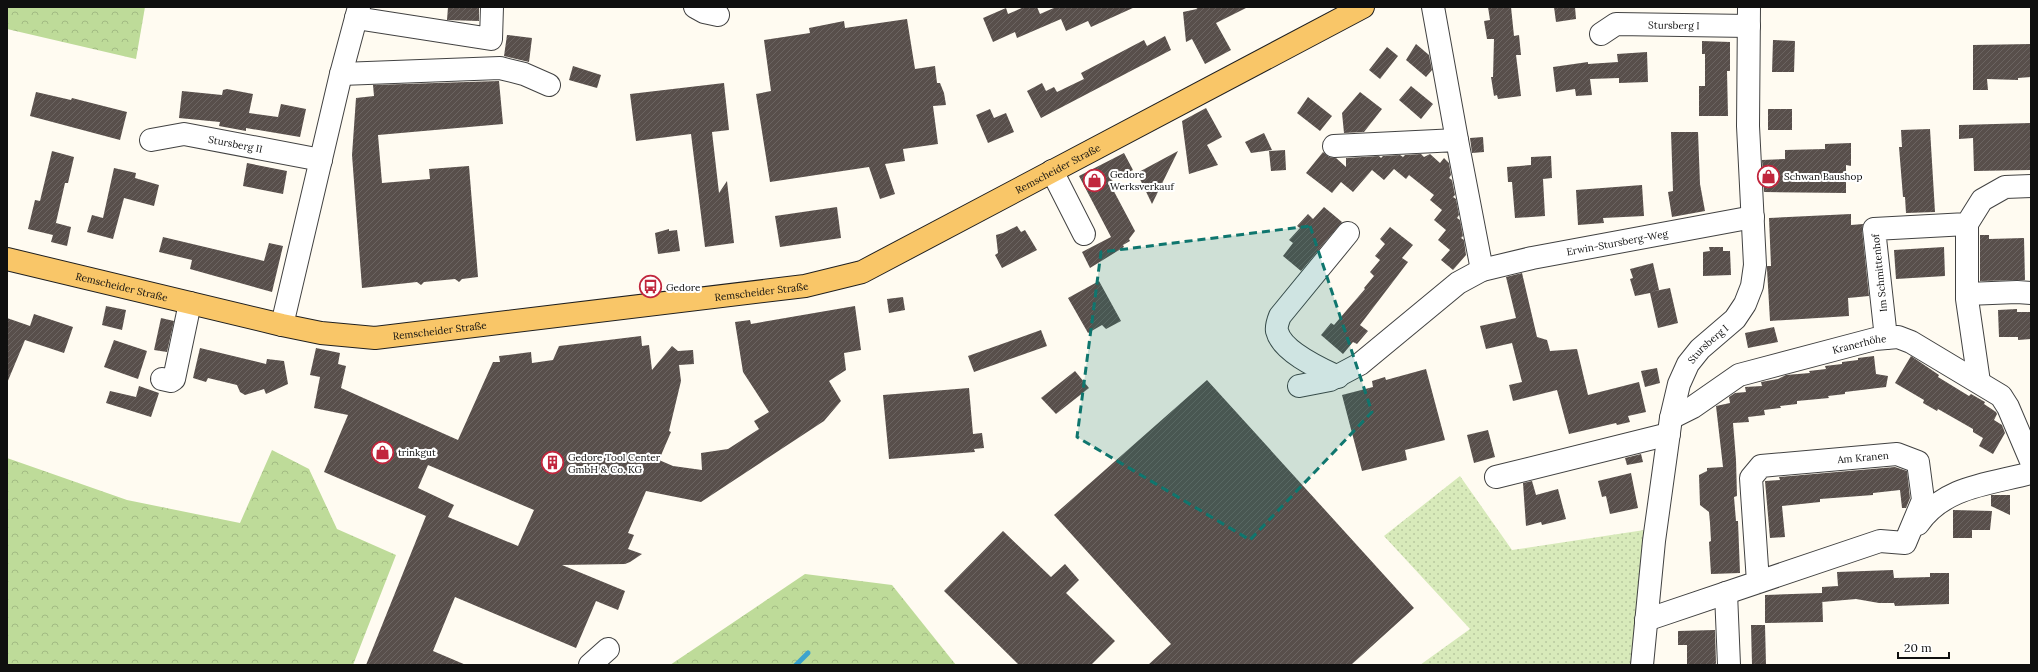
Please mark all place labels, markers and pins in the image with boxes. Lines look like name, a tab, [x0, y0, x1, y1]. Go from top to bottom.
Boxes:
shop icon: Schwan Baushop	[1755, 163, 1781, 189]
shop icon: Gedore Werksverkauf	[1082, 167, 1108, 193]
place label: Gedore Werksverkauf	[1110, 168, 1174, 193]
place label: Schwan Baushop	[1784, 170, 1862, 183]
bus stop icon: Gedore	[637, 274, 663, 300]
place label: Gedore	[666, 281, 701, 294]
shop icon: trinkgut	[370, 439, 396, 465]
place label: trinkgut	[398, 446, 436, 459]
building icon: Gedore Tool Center GmbH & Co. KG	[539, 450, 565, 476]
place label: Gedore Tool Center GmbH & Co. KG	[568, 451, 661, 476]

